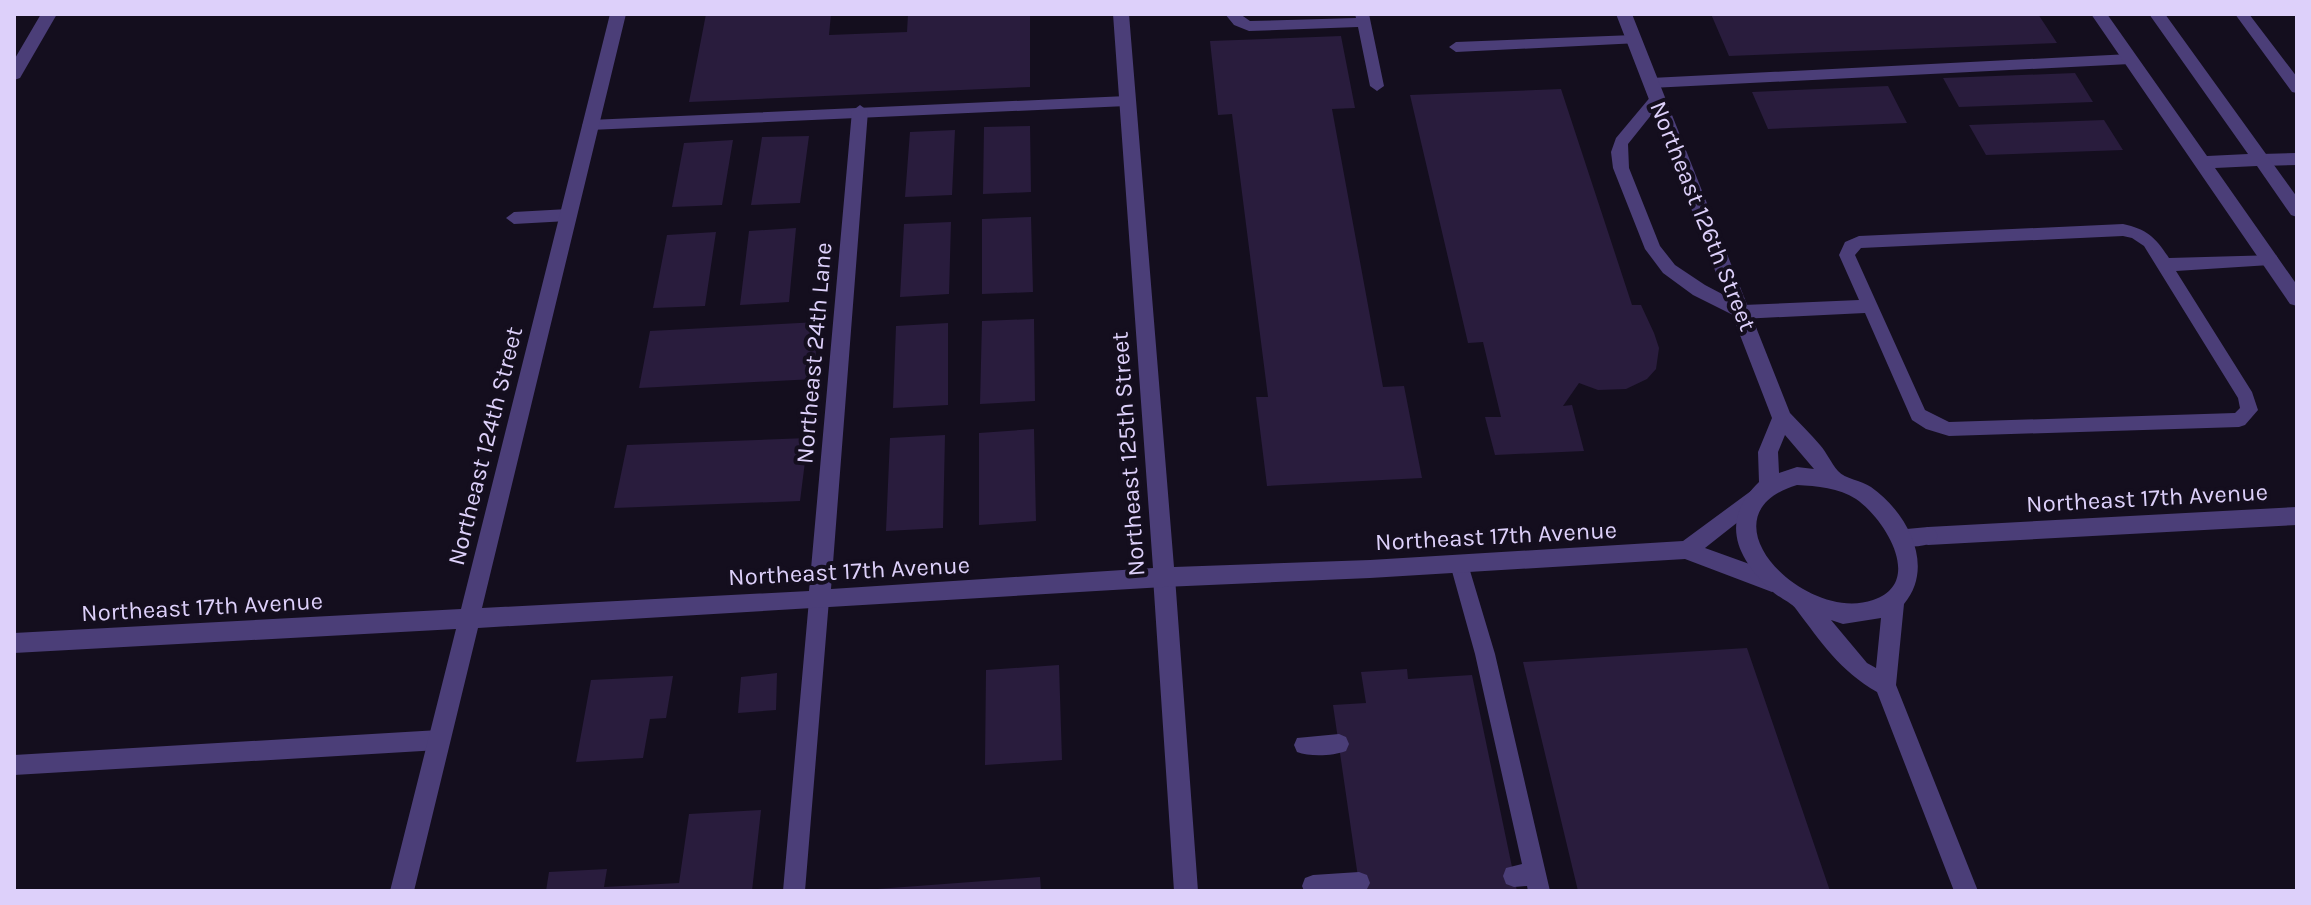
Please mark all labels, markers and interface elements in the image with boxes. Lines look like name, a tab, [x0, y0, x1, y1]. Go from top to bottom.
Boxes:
street label: Northeast 126th Street	[1644, 97, 1762, 335]
street label: Northeast 24th Lane	[790, 241, 838, 465]
street label: Northeast 124th Street	[442, 324, 528, 568]
street label: Northeast 125th Street	[1105, 331, 1151, 577]
street label: Northeast 17th Avenue	[2025, 478, 2269, 518]
street label: Northeast 17th Avenue	[1374, 516, 1618, 556]
street label: Northeast 17th Avenue	[727, 551, 971, 591]
street label: Northeast 17th Avenue	[80, 587, 324, 627]

